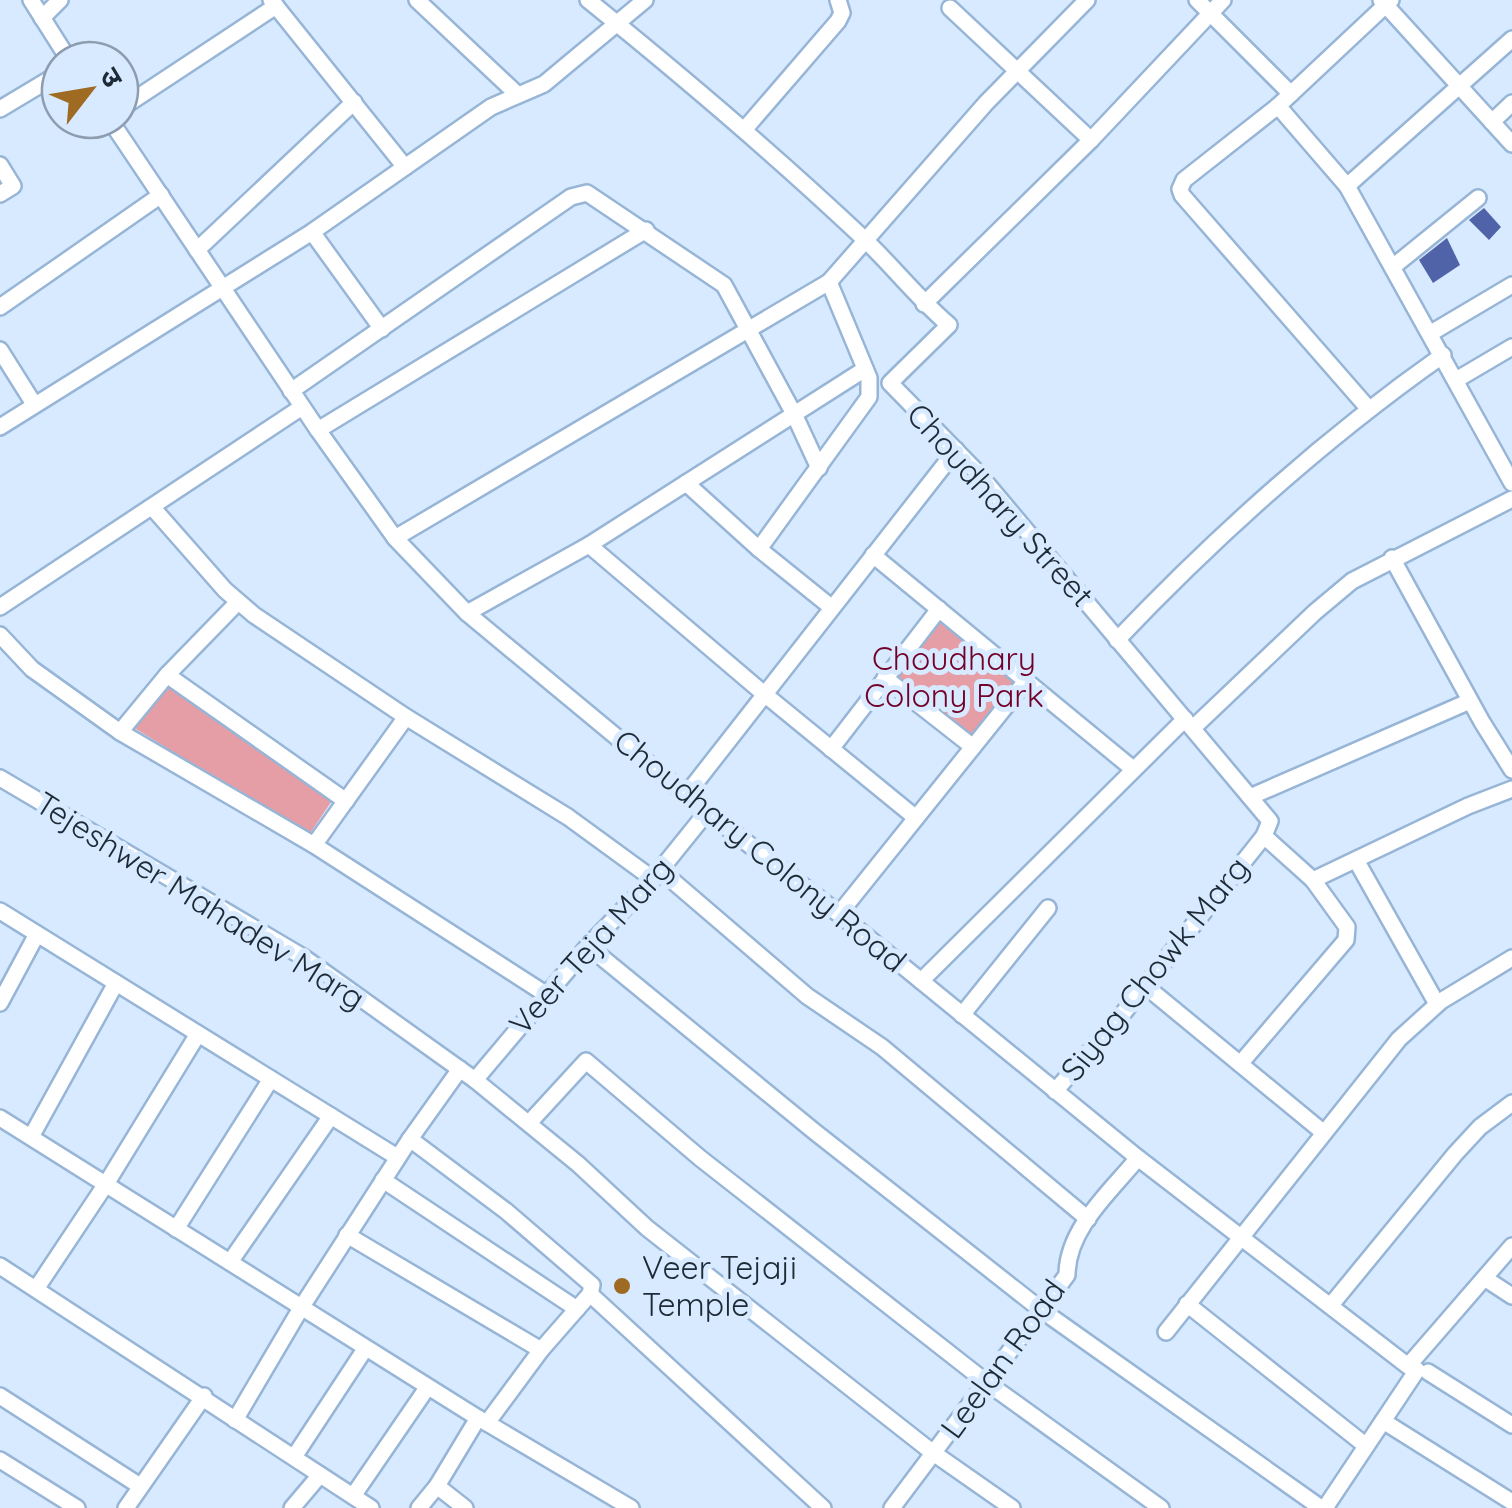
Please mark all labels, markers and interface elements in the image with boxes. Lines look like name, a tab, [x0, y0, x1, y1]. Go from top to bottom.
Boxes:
north arrow	[40, 40, 140, 140]
text: उ	[93, 61, 131, 93]
street label: Choudhary Street	[899, 394, 1103, 614]
park label: Choudhary Colony Park	[864, 638, 1044, 715]
street label: Choudhary Colony Road	[607, 720, 915, 980]
street label: Tejeshwer Mahadev Marg	[28, 782, 373, 1018]
street label: Veer Teja Marg	[500, 848, 681, 1043]
street label: Siyag Chowk Marg	[1051, 848, 1257, 1089]
place label: Veer Tejaji Temple	[642, 1247, 797, 1324]
street label: Leelan Road	[931, 1271, 1073, 1446]
marker: Veer Tejaji Temple	[611, 1275, 633, 1297]

